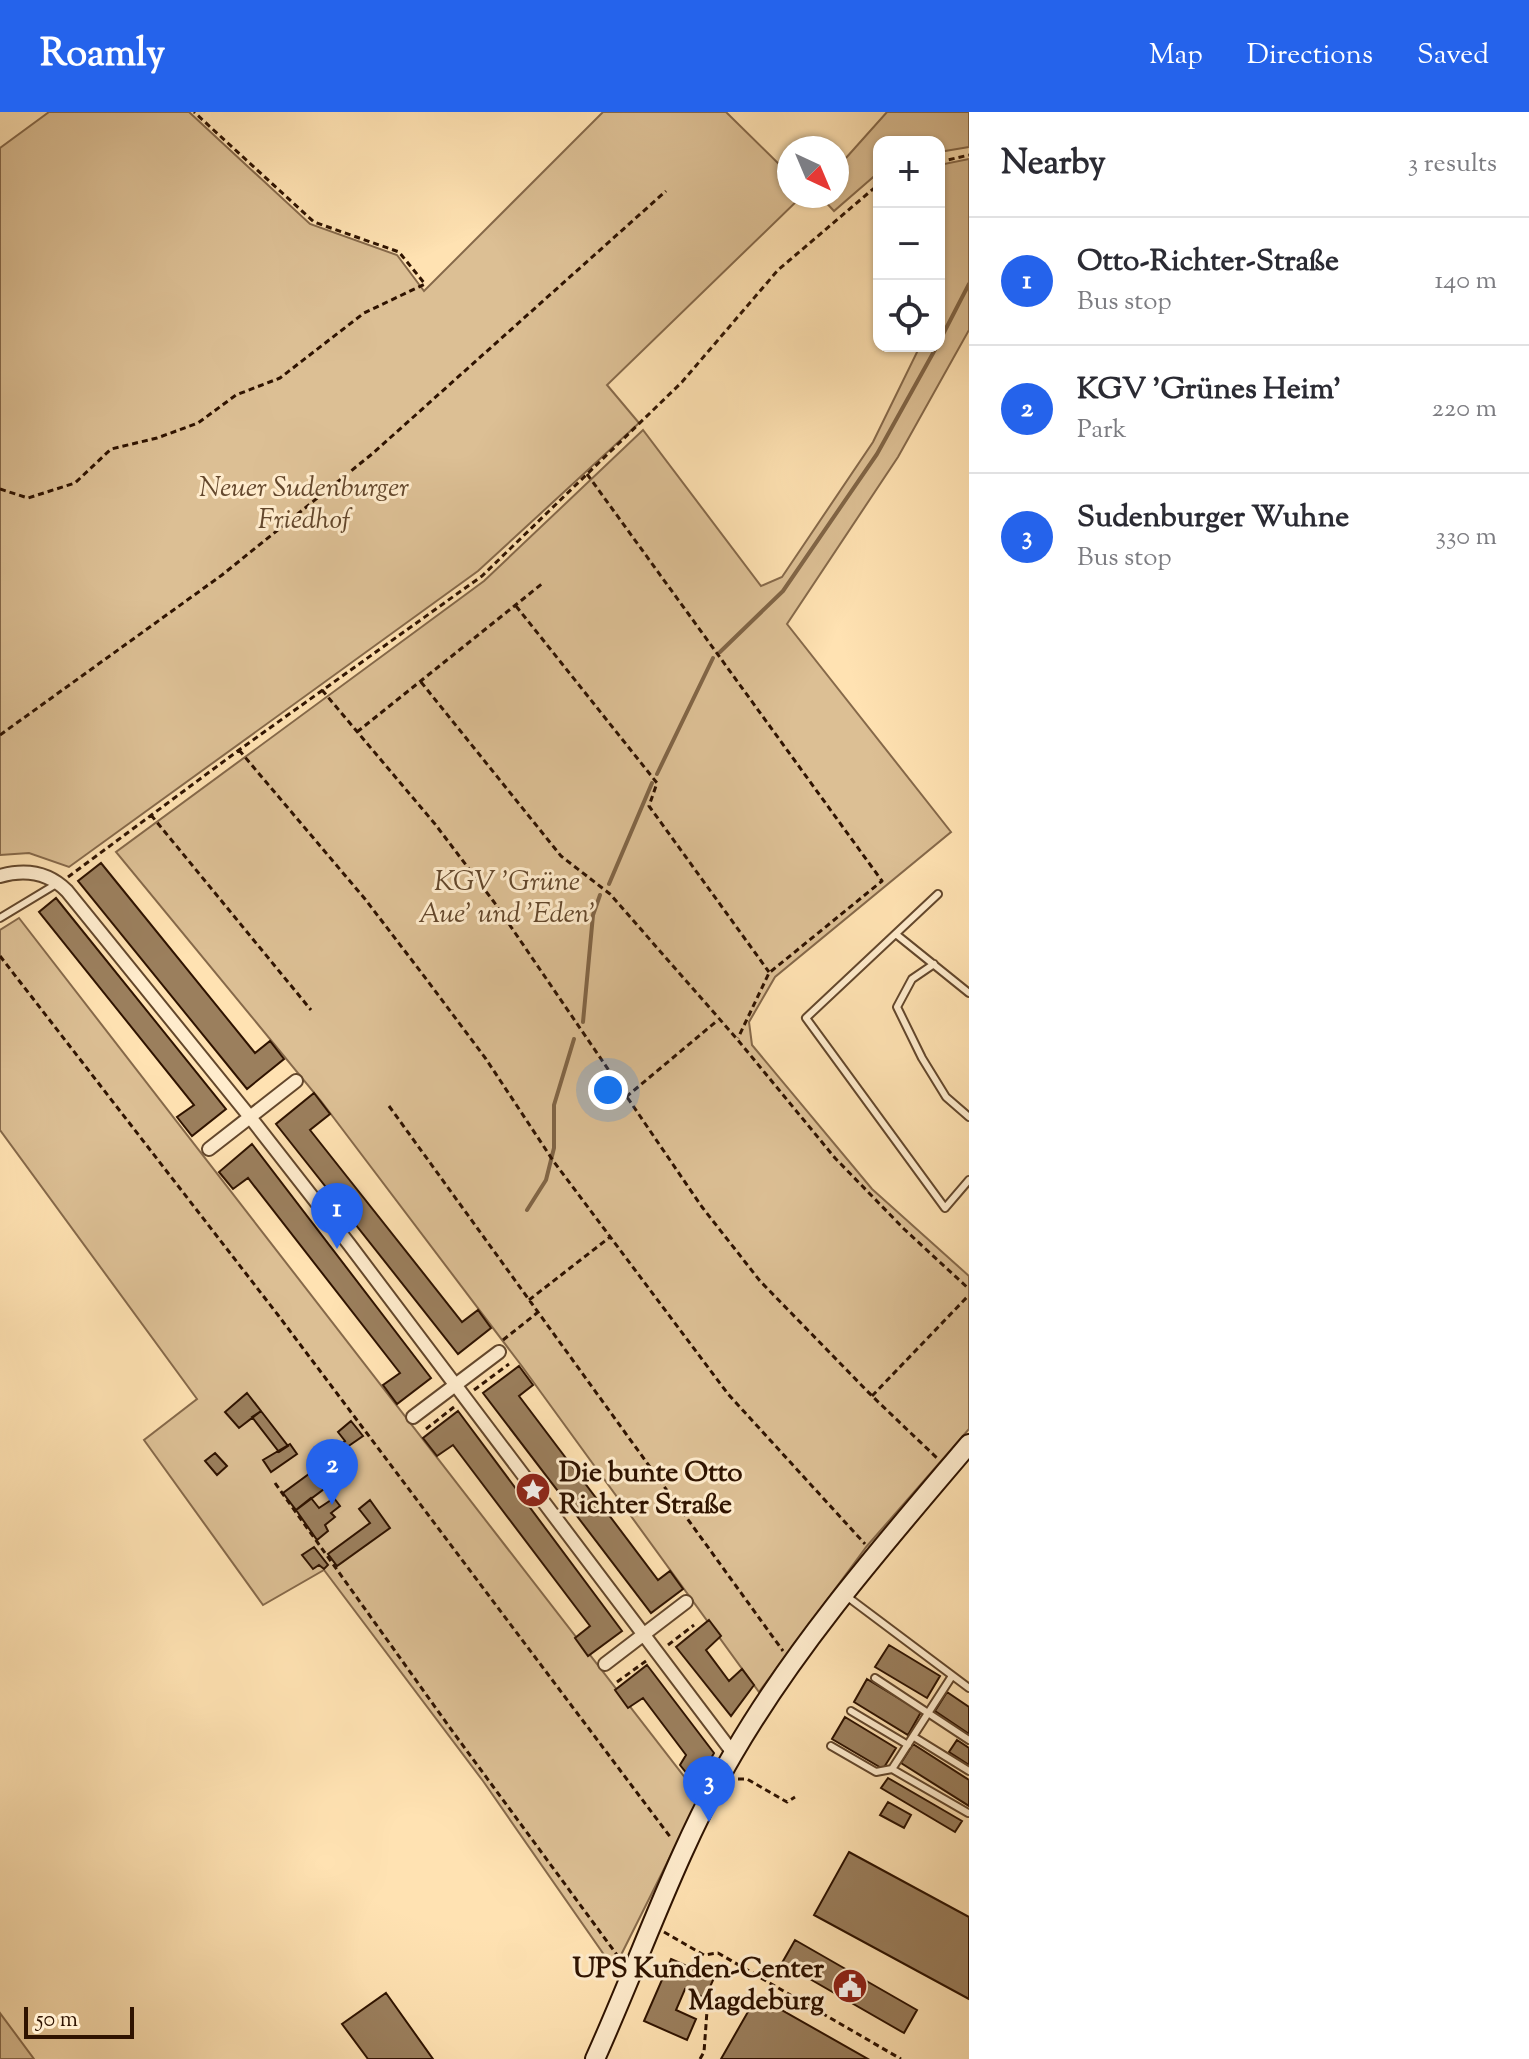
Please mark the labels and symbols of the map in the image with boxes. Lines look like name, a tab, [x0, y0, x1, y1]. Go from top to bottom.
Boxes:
north arrow	[777, 136, 849, 208]
park label: Neuer Sudenburger Friedhof	[199, 469, 409, 541]
park label: KGV 'Grüne Aue' und 'Eden'	[418, 863, 596, 935]
your location	[588, 1070, 628, 1110]
pin: 1	[311, 1183, 363, 1249]
pin: 2	[306, 1439, 358, 1505]
place label: Die bunte Otto Richter Straße	[559, 1454, 743, 1526]
place icon: Die bunte Otto Richter Straße	[514, 1471, 552, 1509]
pin: 3	[683, 1756, 735, 1822]
place label: UPS Kunden-Center Magdeburg	[572, 1950, 824, 2022]
public building icon: UPS Kunden-Center Magdeburg	[831, 1967, 869, 2005]
scale bar	[24, 2003, 134, 2039]

